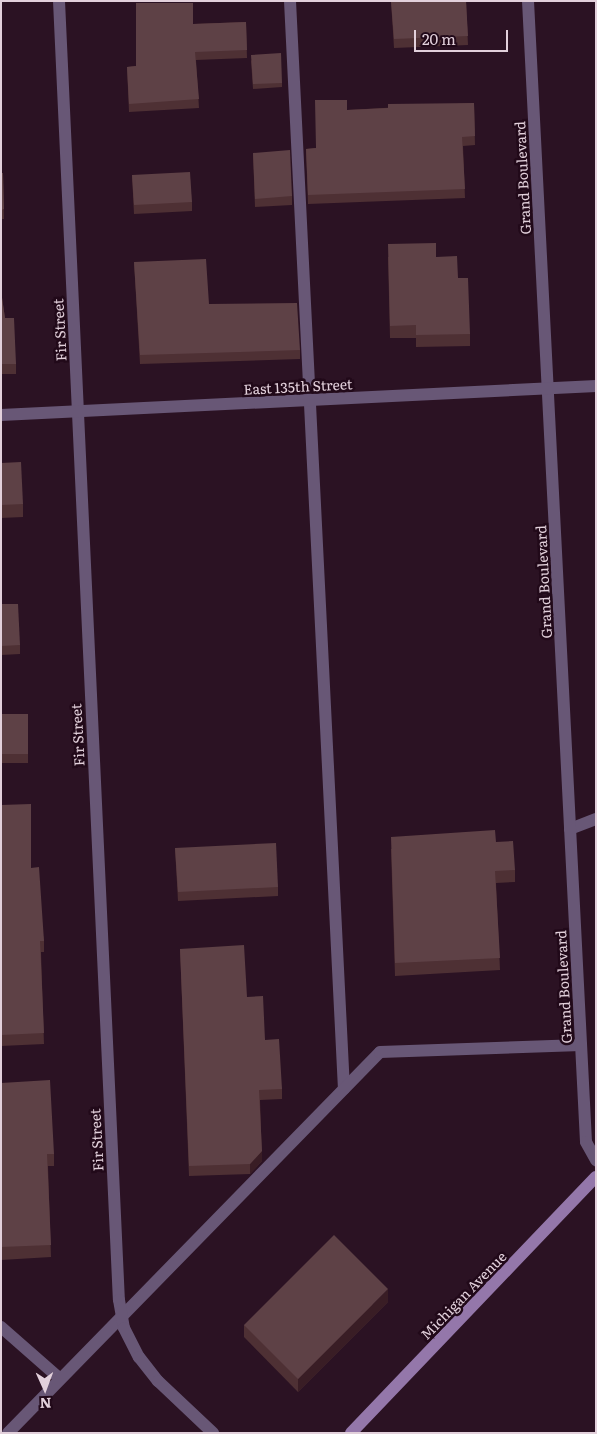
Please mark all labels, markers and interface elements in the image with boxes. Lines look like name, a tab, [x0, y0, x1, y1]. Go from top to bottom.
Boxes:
scale bar	[417, 20, 511, 52]
text: 20 m	[422, 27, 456, 50]
street label: Grand Boulevard	[511, 121, 533, 235]
street label: Fir Street	[49, 298, 69, 362]
street label: East 135th Street	[243, 375, 353, 397]
street label: Grand Boulevard	[532, 525, 554, 639]
street label: Fir Street	[67, 703, 87, 767]
street label: Grand Boulevard	[552, 930, 574, 1044]
street label: Fir Street	[86, 1108, 106, 1172]
street label: Michigan Avenue	[417, 1248, 509, 1342]
north arrow	[20, 1364, 70, 1414]
text: N	[39, 1394, 52, 1414]

